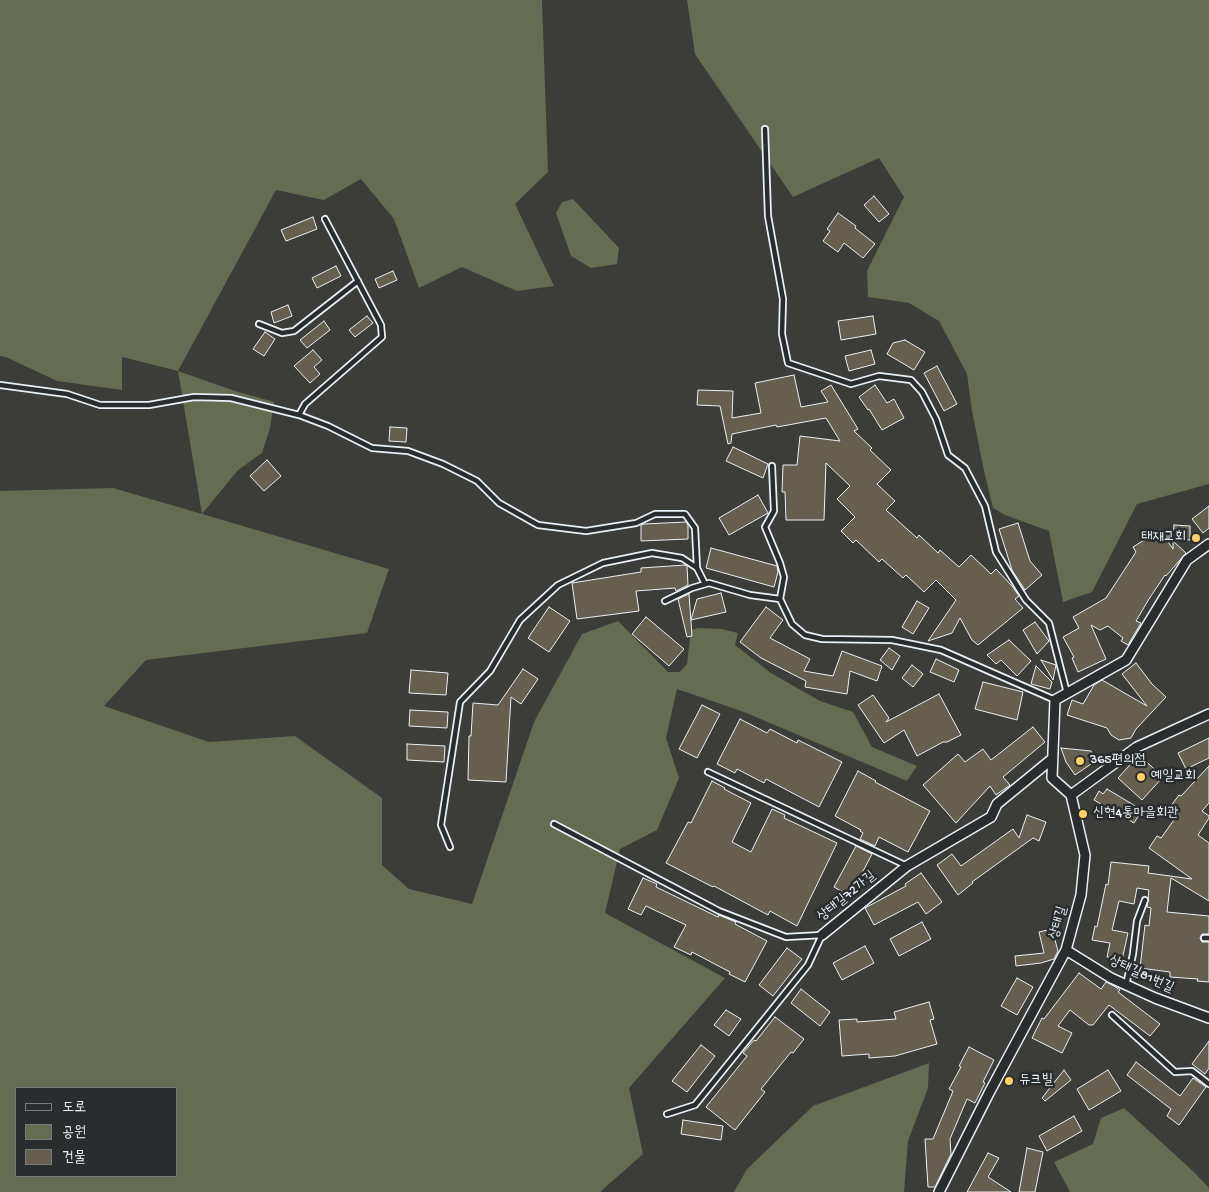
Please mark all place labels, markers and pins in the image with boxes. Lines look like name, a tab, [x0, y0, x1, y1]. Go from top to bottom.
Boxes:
place label: 태재교회	[1141, 530, 1186, 546]
marker: 태재교회	[1190, 532, 1202, 544]
place label: 365편의점	[1090, 753, 1146, 769]
marker: 365편의점	[1074, 755, 1086, 767]
place label: 예일교회	[1151, 769, 1196, 785]
marker: 예일교회	[1135, 771, 1147, 783]
place label: 신현4통마을회관	[1093, 806, 1178, 822]
marker: 신현4통마을회관	[1077, 808, 1089, 820]
place label: 듀크빌	[1019, 1073, 1053, 1089]
marker: 듀크빌	[1003, 1075, 1015, 1087]

